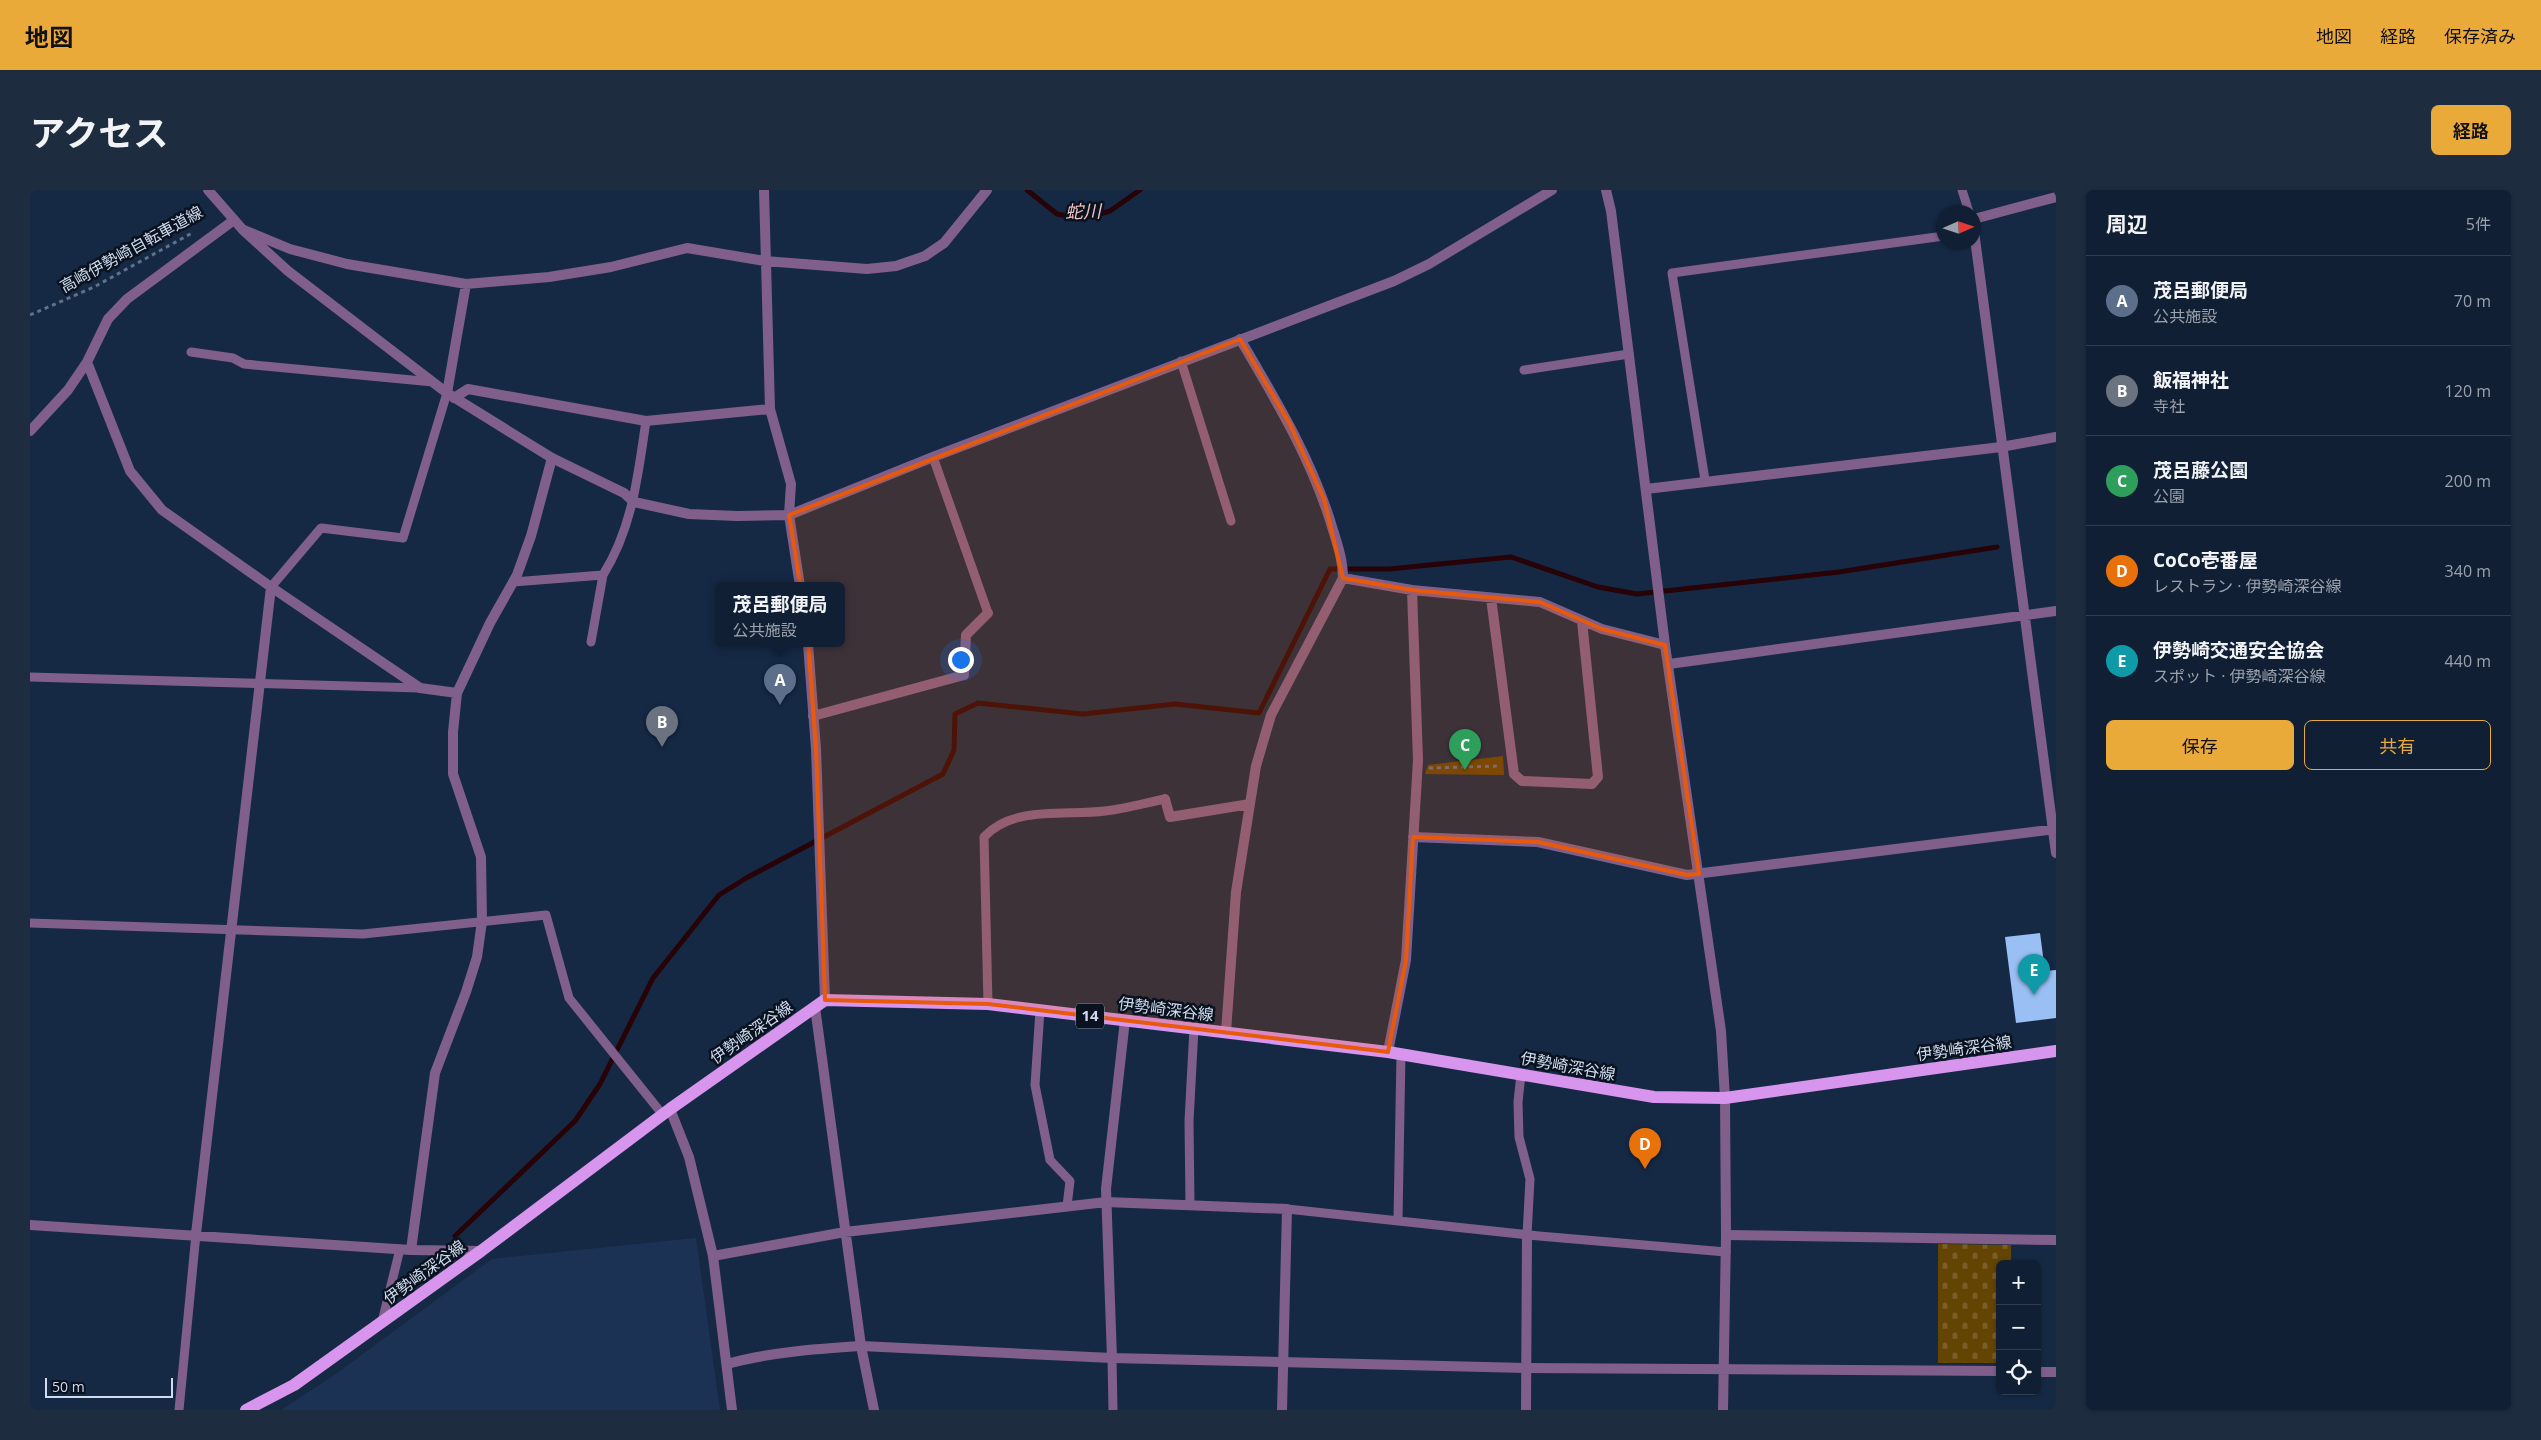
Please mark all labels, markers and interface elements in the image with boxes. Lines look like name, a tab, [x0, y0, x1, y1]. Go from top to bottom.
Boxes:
text: 地図	[25, 20, 73, 53]
text: 地図	[2316, 24, 2352, 48]
text: 経路	[2380, 24, 2416, 48]
text: 保存済み	[2444, 24, 2516, 48]
button: 経路	[2431, 105, 2511, 155]
text: アクセス	[30, 109, 168, 156]
water label: 蛇川	[1065, 198, 1103, 224]
street label: 高崎伊勢崎自転車道線	[56, 201, 206, 297]
north arrow	[1936, 205, 1981, 250]
text: 周辺	[2106, 210, 2148, 238]
text: 5件	[2466, 213, 2491, 235]
text: 茂呂郵便局	[2153, 277, 2248, 303]
text: A	[2116, 290, 2128, 312]
text: 70 m	[2454, 290, 2491, 312]
text: 公共施設	[2153, 305, 2217, 327]
text: 飯福神社	[2153, 367, 2229, 393]
text: B	[2117, 380, 2127, 402]
text: 120 m	[2445, 380, 2491, 402]
text: 寺社	[2153, 395, 2185, 417]
text: 茂呂藤公園	[2153, 457, 2248, 483]
text: C	[2117, 470, 2127, 492]
text: 200 m	[2445, 470, 2491, 492]
text: 公園	[2153, 485, 2185, 507]
text: CoCo壱番屋	[2153, 547, 2258, 573]
text: D	[2116, 560, 2128, 582]
text: 340 m	[2445, 560, 2491, 582]
text: レストラン · 伊勢崎深谷線	[2153, 575, 2342, 597]
popup	[715, 582, 845, 647]
text: 茂呂郵便局	[732, 591, 828, 617]
text: 公共施設	[732, 619, 797, 641]
text: 伊勢崎交通安全協会	[2153, 637, 2324, 663]
your location	[948, 647, 974, 673]
text: E	[2118, 650, 2126, 672]
text: 440 m	[2445, 650, 2491, 672]
pin: A	[764, 664, 796, 705]
text: スポット · 伊勢崎深谷線	[2153, 665, 2326, 687]
pin: B	[646, 706, 678, 747]
button: 保存	[2106, 720, 2294, 770]
button: 共有	[2304, 720, 2491, 770]
pin: C	[1449, 729, 1481, 770]
pin: E	[2018, 954, 2050, 995]
street label: 伊勢崎深谷線	[1117, 992, 1215, 1026]
street label: 伊勢崎深谷線	[705, 995, 797, 1069]
road number: 14	[1076, 1004, 1104, 1028]
street label: 伊勢崎深谷線	[1915, 1030, 2013, 1066]
street label: 伊勢崎深谷線	[1519, 1047, 1617, 1085]
pin: D	[1629, 1128, 1661, 1169]
street label: 伊勢崎深谷線	[379, 1235, 469, 1309]
map controls	[1996, 1260, 2041, 1395]
button: +	[1996, 1260, 2041, 1305]
button: −	[1996, 1305, 2041, 1350]
button: locate	[1996, 1350, 2041, 1395]
scale bar	[45, 1375, 172, 1398]
text: 50 m	[52, 1377, 85, 1396]

